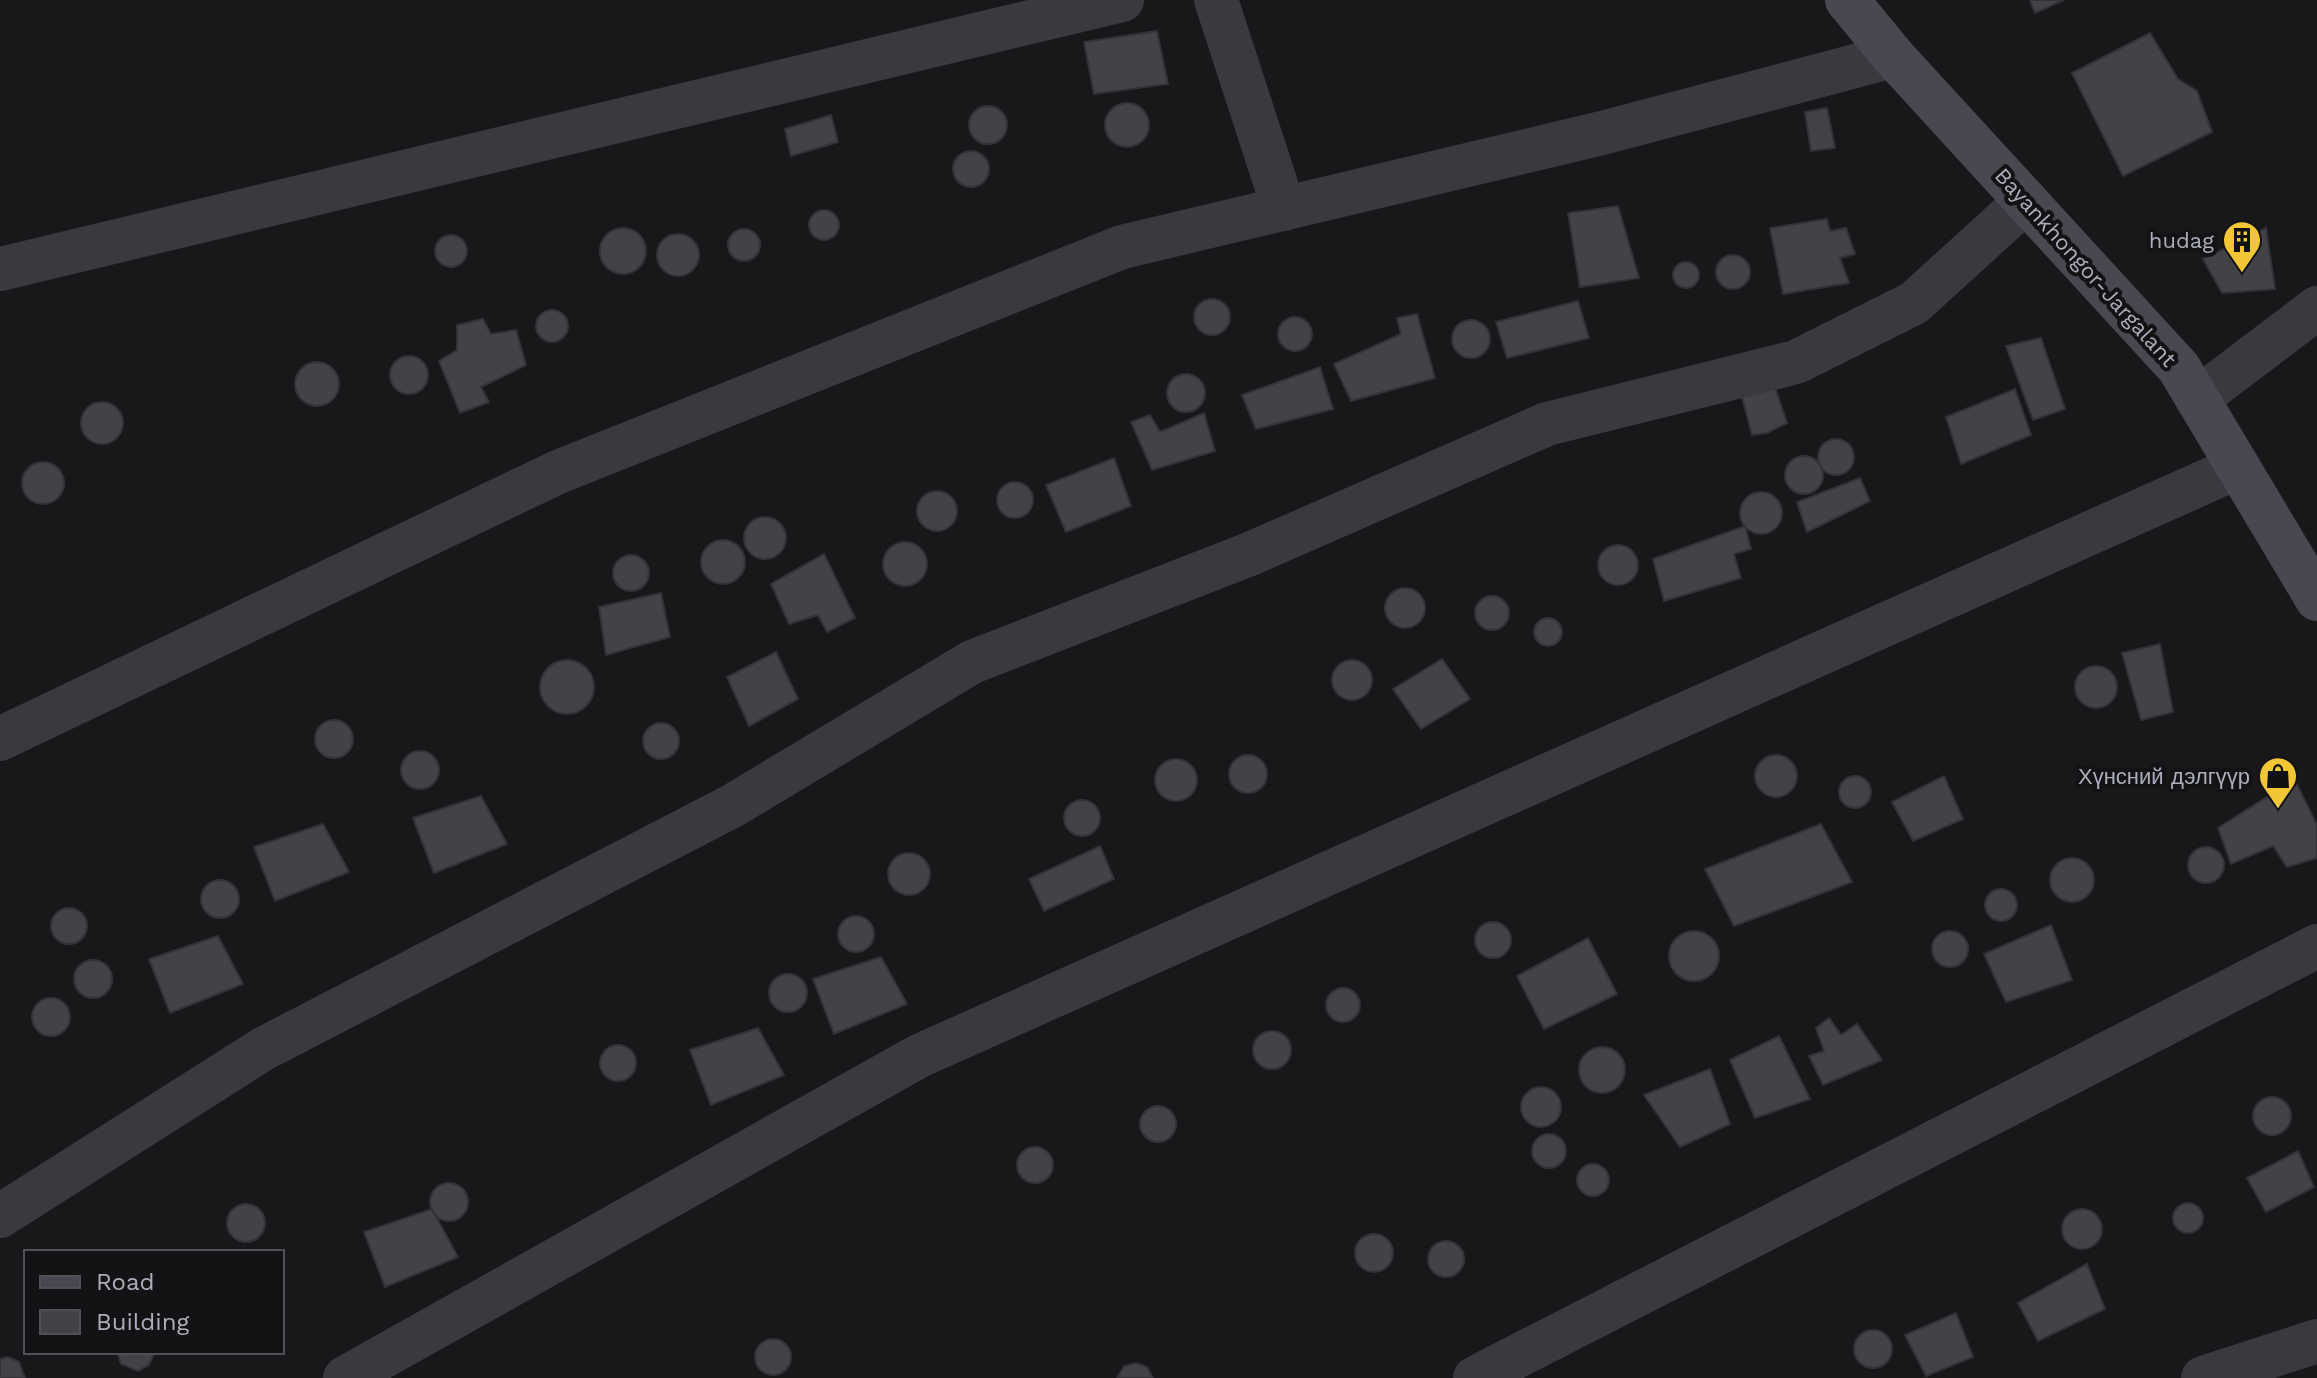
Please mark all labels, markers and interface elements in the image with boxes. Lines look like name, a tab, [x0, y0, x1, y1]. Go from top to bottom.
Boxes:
street label: Bayankhongor-Jargalant	[1990, 163, 2181, 372]
building icon: hudag	[2221, 219, 2263, 274]
place label: hudag	[2149, 228, 2214, 253]
shop icon: Хүнсний дэлгүүр	[2257, 755, 2299, 810]
place label: Хүнсний дэлгүүр	[2078, 764, 2250, 789]
legend	[24, 1250, 284, 1354]
text: Road	[96, 1268, 155, 1296]
text: Building	[96, 1308, 189, 1336]

